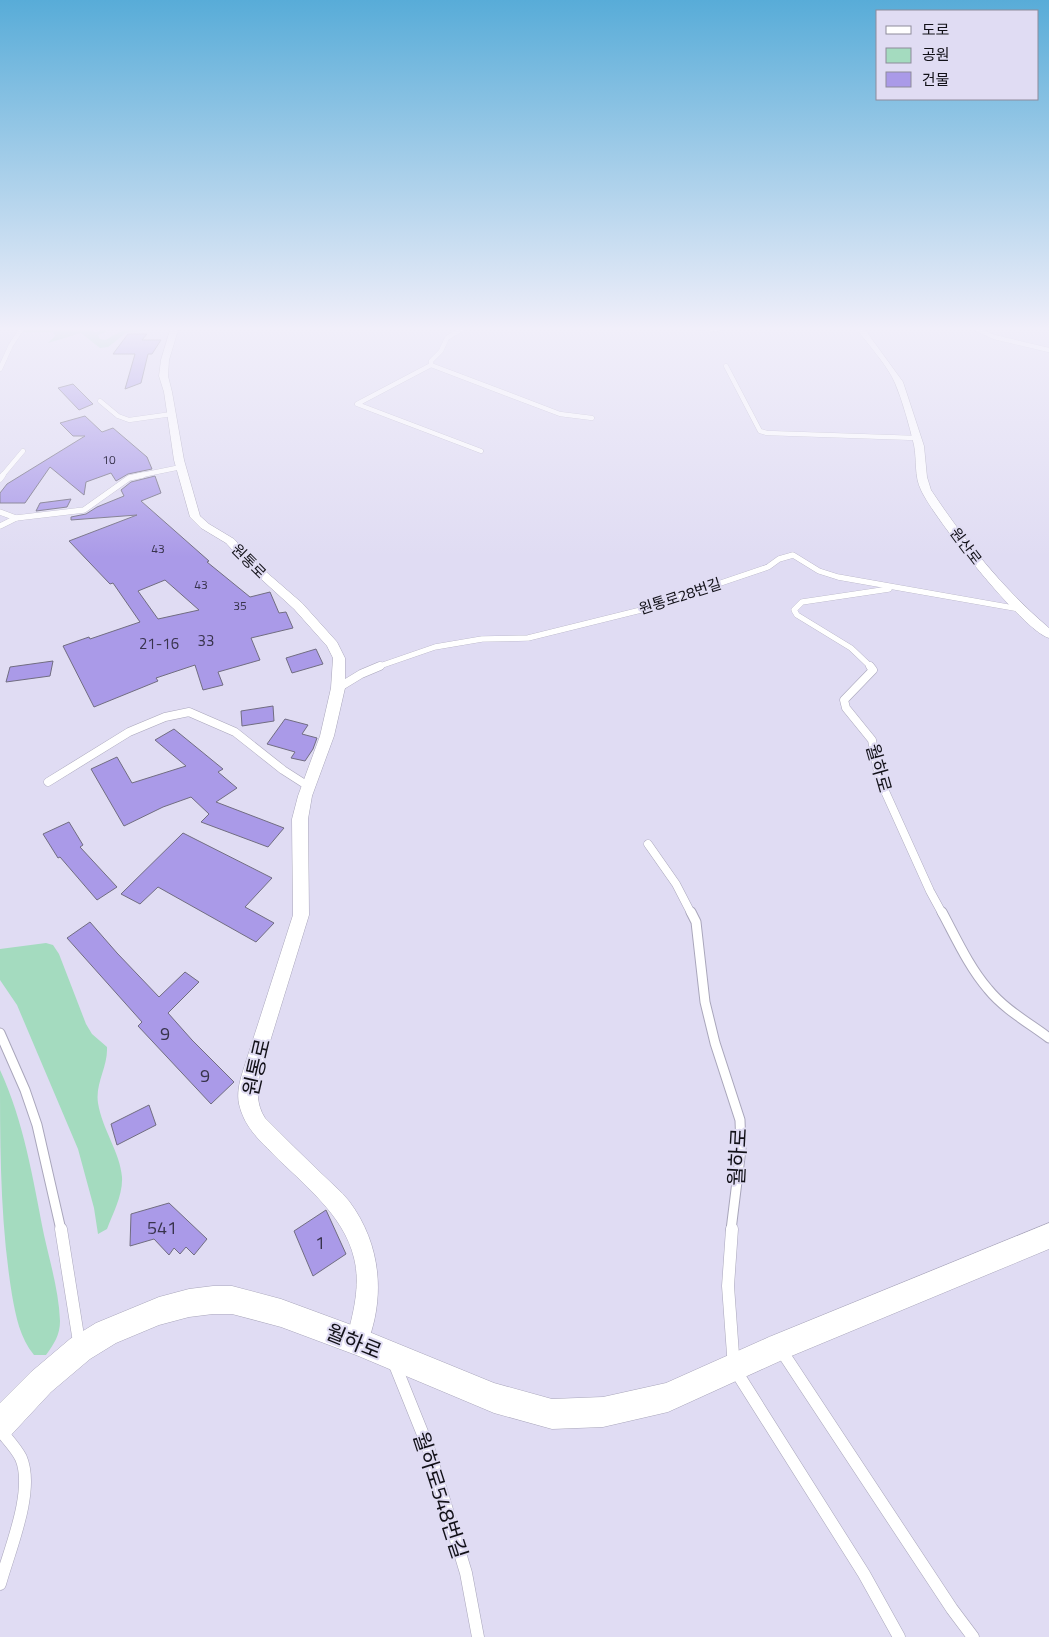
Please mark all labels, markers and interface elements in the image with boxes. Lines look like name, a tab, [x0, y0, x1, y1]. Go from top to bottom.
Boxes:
legend	[876, 10, 1039, 100]
text: 도로	[922, 18, 950, 41]
text: 공원	[922, 43, 950, 66]
text: 건물	[922, 68, 950, 91]
house number: 10	[102, 450, 116, 469]
street label: 원산로	[944, 523, 988, 569]
street label: 원통로	[226, 538, 272, 584]
house number: 43	[151, 539, 165, 558]
street label: 원통로28번길	[636, 572, 724, 620]
house number: 43	[194, 575, 208, 594]
house number: 35	[233, 596, 247, 615]
house number: 33	[198, 629, 214, 652]
house number: 21-16	[139, 632, 179, 655]
street label: 월하로	[859, 740, 899, 796]
house number: 9	[160, 1020, 170, 1047]
street label: 원통로	[234, 1035, 278, 1099]
house number: 9	[200, 1062, 210, 1089]
street label: 월하로	[720, 1127, 754, 1187]
house number: 541	[147, 1214, 177, 1241]
house number: 1	[315, 1229, 325, 1256]
street label: 월하로	[321, 1315, 387, 1367]
street label: 월하로548번길	[405, 1427, 477, 1563]

